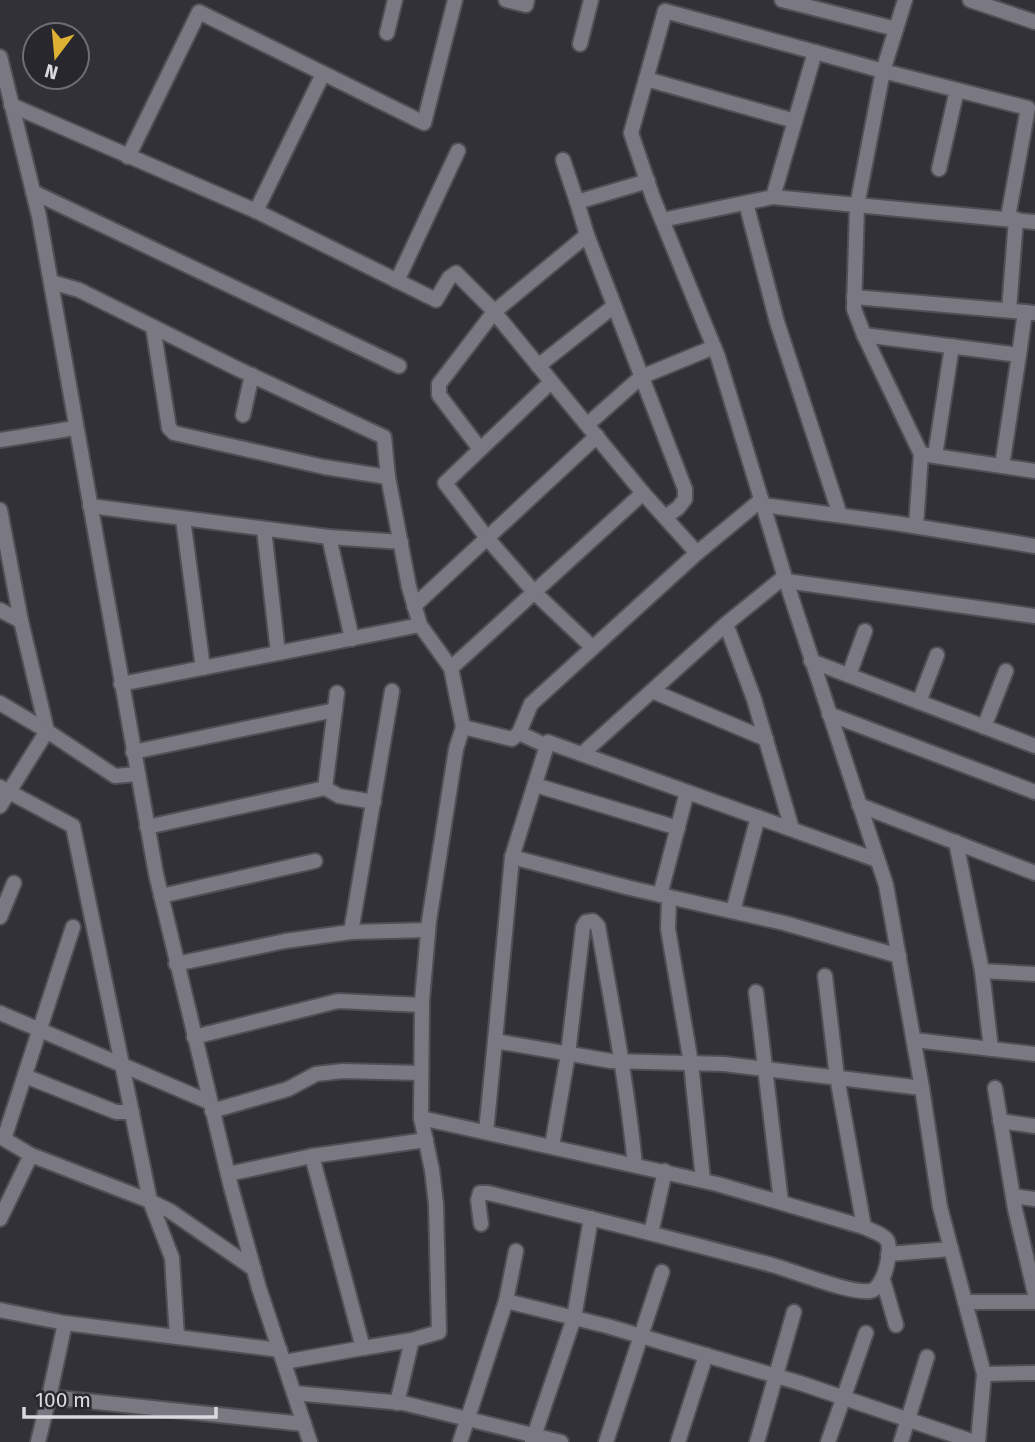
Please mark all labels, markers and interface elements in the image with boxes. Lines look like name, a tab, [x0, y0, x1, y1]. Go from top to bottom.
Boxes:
north arrow	[21, 21, 91, 91]
text: N	[42, 59, 61, 85]
scale bar	[24, 1376, 217, 1420]
text: 100 m	[35, 1387, 91, 1413]

